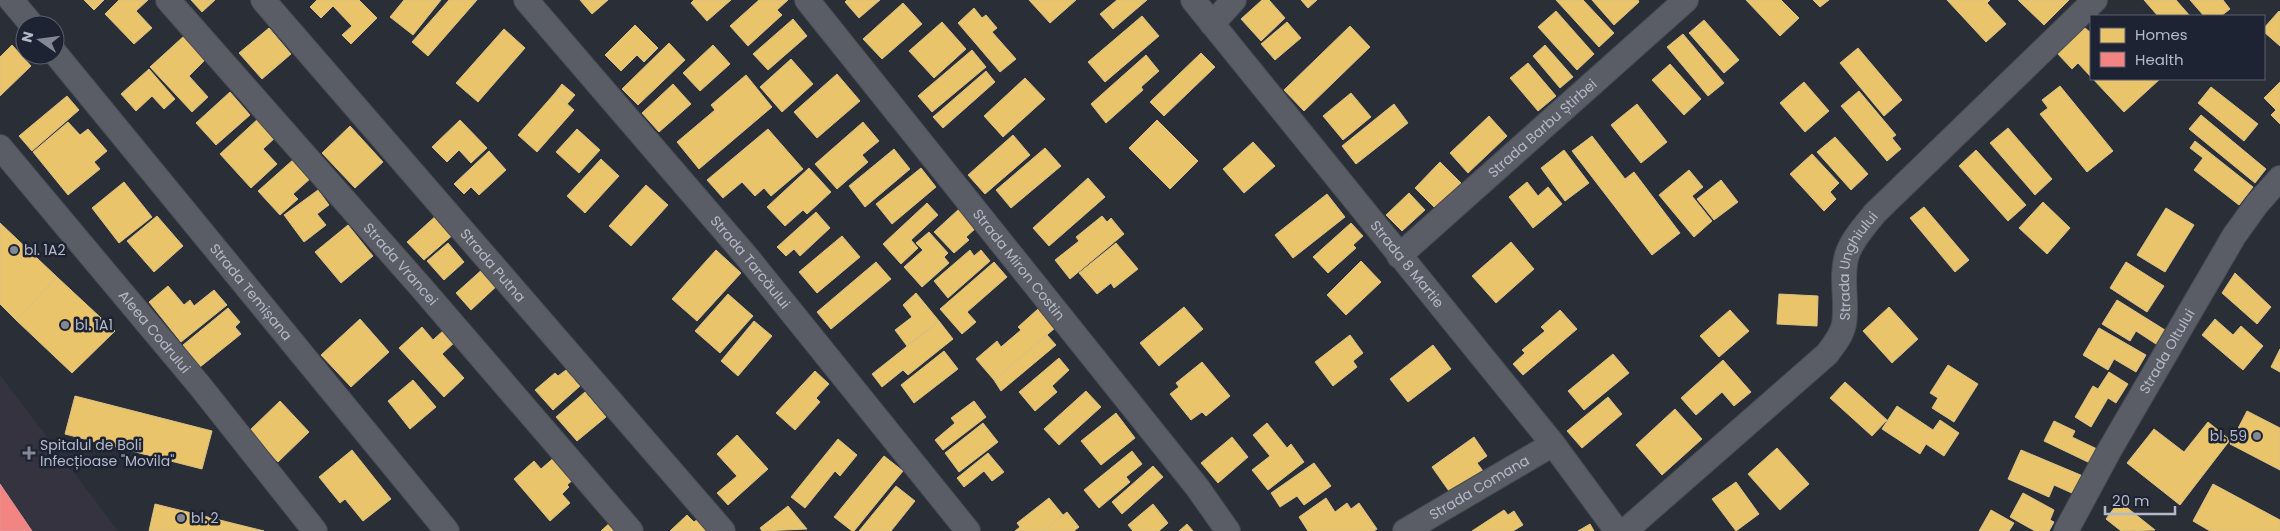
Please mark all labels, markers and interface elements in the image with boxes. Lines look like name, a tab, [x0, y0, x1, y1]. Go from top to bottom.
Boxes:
north arrow	[15, 15, 65, 65]
legend	[2090, 15, 2265, 80]
text: Homes	[2135, 24, 2188, 45]
text: N	[16, 29, 38, 44]
text: Health	[2135, 49, 2184, 70]
street label: Strada Barbu Știrbei	[1483, 74, 1601, 182]
street label: Strada Miron Costin	[968, 205, 1070, 325]
street label: Strada Unghiului	[1834, 207, 1883, 321]
street label: Strada Tarcăului	[706, 211, 795, 313]
street label: Strada 8 Martie	[1366, 216, 1449, 312]
street label: Strada Vrancei	[359, 218, 443, 310]
street label: Strada Putna	[455, 224, 530, 306]
street label: Strada Temișana	[205, 239, 297, 345]
place label: bl. 1A2	[24, 240, 66, 260]
marker: bl. 1A2	[8, 244, 20, 256]
street label: Aleea Codrului	[114, 286, 195, 378]
street label: Strada Oltului	[2134, 305, 2199, 398]
place label: bl. 1A1	[75, 315, 113, 335]
marker: bl. 1A1	[59, 319, 71, 331]
place label: bl. 59	[2210, 426, 2247, 446]
marker: bl. 59	[2251, 430, 2263, 442]
place label: Spitalul de Boli Infecțioase "Movila"	[40, 435, 174, 471]
marker: Spitalul de Boli Infecțioase "Movila"	[22, 446, 36, 460]
street label: Strada Comana	[1425, 450, 1533, 525]
scale bar	[2105, 484, 2175, 516]
text: 20 m	[2112, 490, 2150, 511]
place label: bl. 2	[191, 508, 219, 528]
marker: bl. 2	[175, 512, 187, 524]

